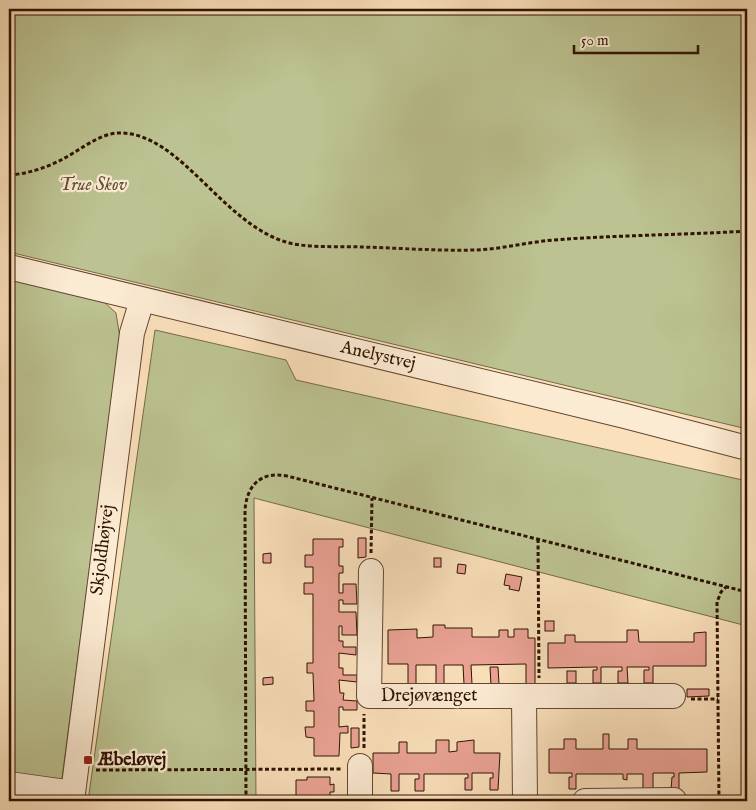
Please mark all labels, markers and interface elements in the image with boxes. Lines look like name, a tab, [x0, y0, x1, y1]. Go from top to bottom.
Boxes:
scale bar	[574, 22, 697, 54]
text: 50 m	[581, 31, 609, 50]
park label: True Skov	[59, 174, 128, 197]
street label: Anelystvej	[337, 336, 418, 376]
street label: Skjoldhøjvej	[86, 503, 120, 597]
street label: Drejøvænget	[381, 685, 477, 708]
place label: Æbeløvej	[97, 749, 166, 772]
marker: Æbeløvej	[82, 754, 94, 766]

